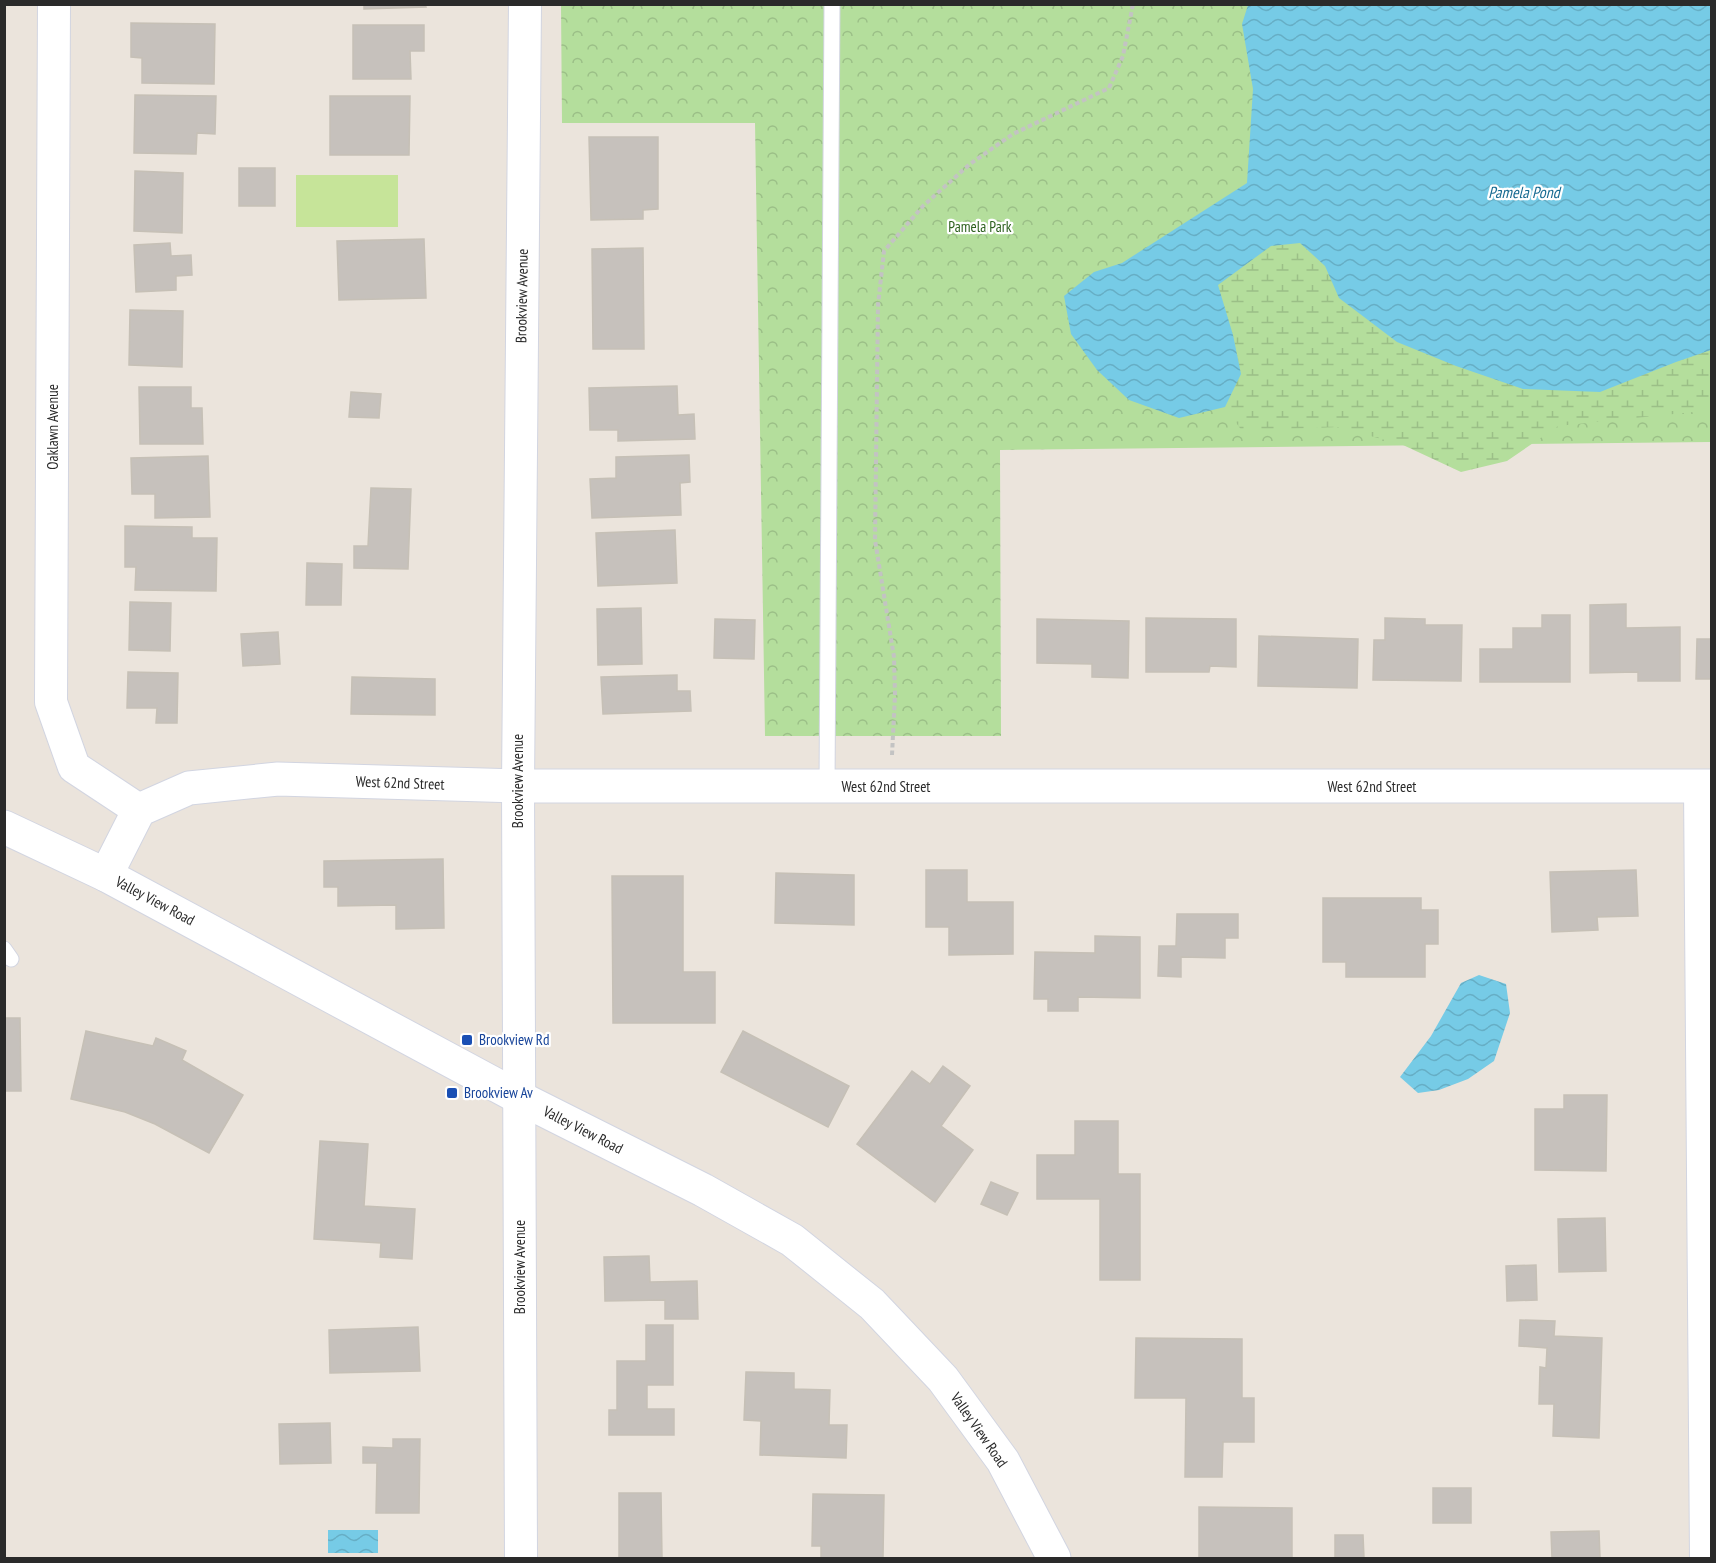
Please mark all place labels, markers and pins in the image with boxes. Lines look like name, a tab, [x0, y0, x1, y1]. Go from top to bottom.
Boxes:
place label: Brookview Rd	[479, 1030, 550, 1049]
marker: Brookview Rd	[460, 1033, 474, 1047]
place label: Brookview Av	[464, 1083, 533, 1102]
marker: Brookview Av	[445, 1086, 459, 1100]

